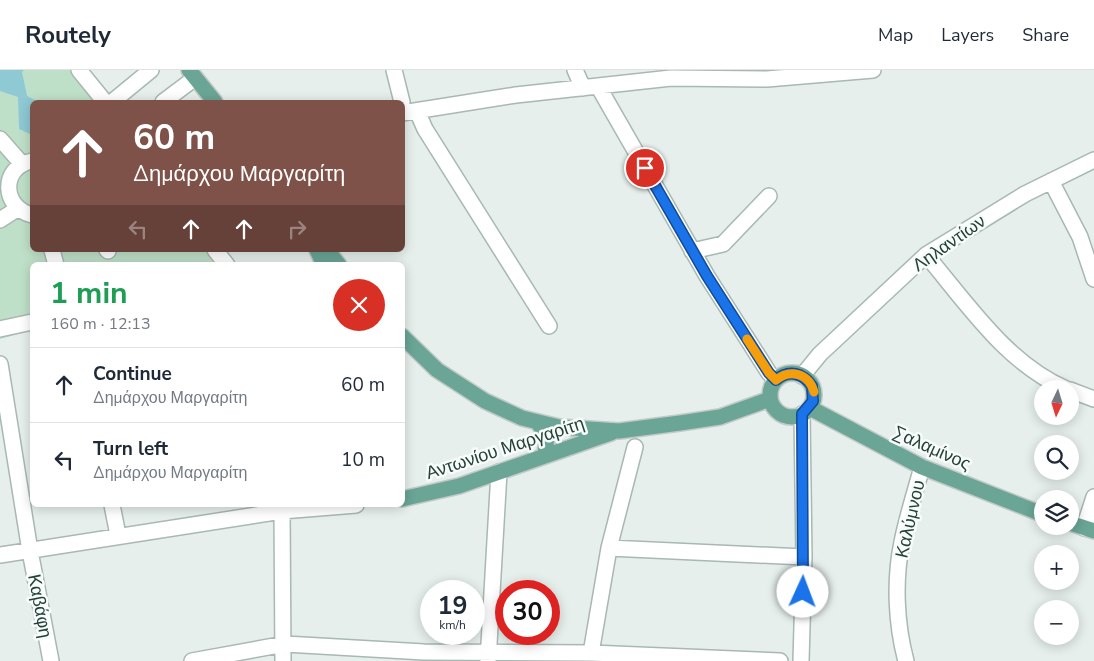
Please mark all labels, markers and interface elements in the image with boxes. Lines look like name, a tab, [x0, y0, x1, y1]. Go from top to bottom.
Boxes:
text: Routely	[25, 19, 111, 51]
text: Map	[878, 23, 913, 47]
text: Layers	[941, 23, 994, 47]
text: Share	[1022, 23, 1069, 47]
text: 60 m	[133, 114, 215, 161]
icon: ahead	[50, 120, 115, 185]
pin	[624, 147, 666, 189]
icon: arrive	[631, 154, 659, 182]
text: Δημάρχου Μαργαρίτη	[133, 159, 345, 189]
street label: Ληλαντίων	[908, 209, 990, 277]
icon: left	[124, 215, 152, 243]
icon: ahead	[177, 215, 205, 243]
icon: ahead	[230, 215, 258, 243]
icon: right	[283, 215, 311, 243]
text: 1 min	[50, 273, 128, 314]
button: close	[333, 279, 385, 331]
text: 160 m · 12:13	[50, 313, 151, 335]
text: Continue	[93, 361, 172, 387]
icon: ahead	[50, 371, 78, 399]
text: 60 m	[341, 372, 385, 398]
north arrow	[1034, 380, 1079, 425]
map controls	[1034, 380, 1079, 645]
text: Δημάρχου Μαργαρίτη	[93, 387, 247, 409]
street label: Αντωνίου Μαργαρίτη	[423, 411, 587, 485]
street label: Σαλαμίνος	[890, 420, 975, 476]
button: search	[1034, 435, 1079, 480]
text: Turn left	[93, 436, 168, 462]
icon: left	[50, 446, 78, 474]
text: 10 m	[341, 447, 385, 473]
text: Δημάρχου Μαργαρίτη	[93, 462, 247, 484]
street label: Καλύμνου	[889, 478, 931, 560]
button: layers	[1034, 490, 1079, 535]
button: +	[1034, 545, 1079, 590]
position arrow	[776, 565, 828, 617]
street label: Καβάφη	[22, 572, 58, 640]
speed limit sign: 30	[495, 580, 560, 645]
text: 19	[437, 589, 468, 623]
button: −	[1034, 600, 1079, 645]
text: km/h	[439, 617, 466, 633]

